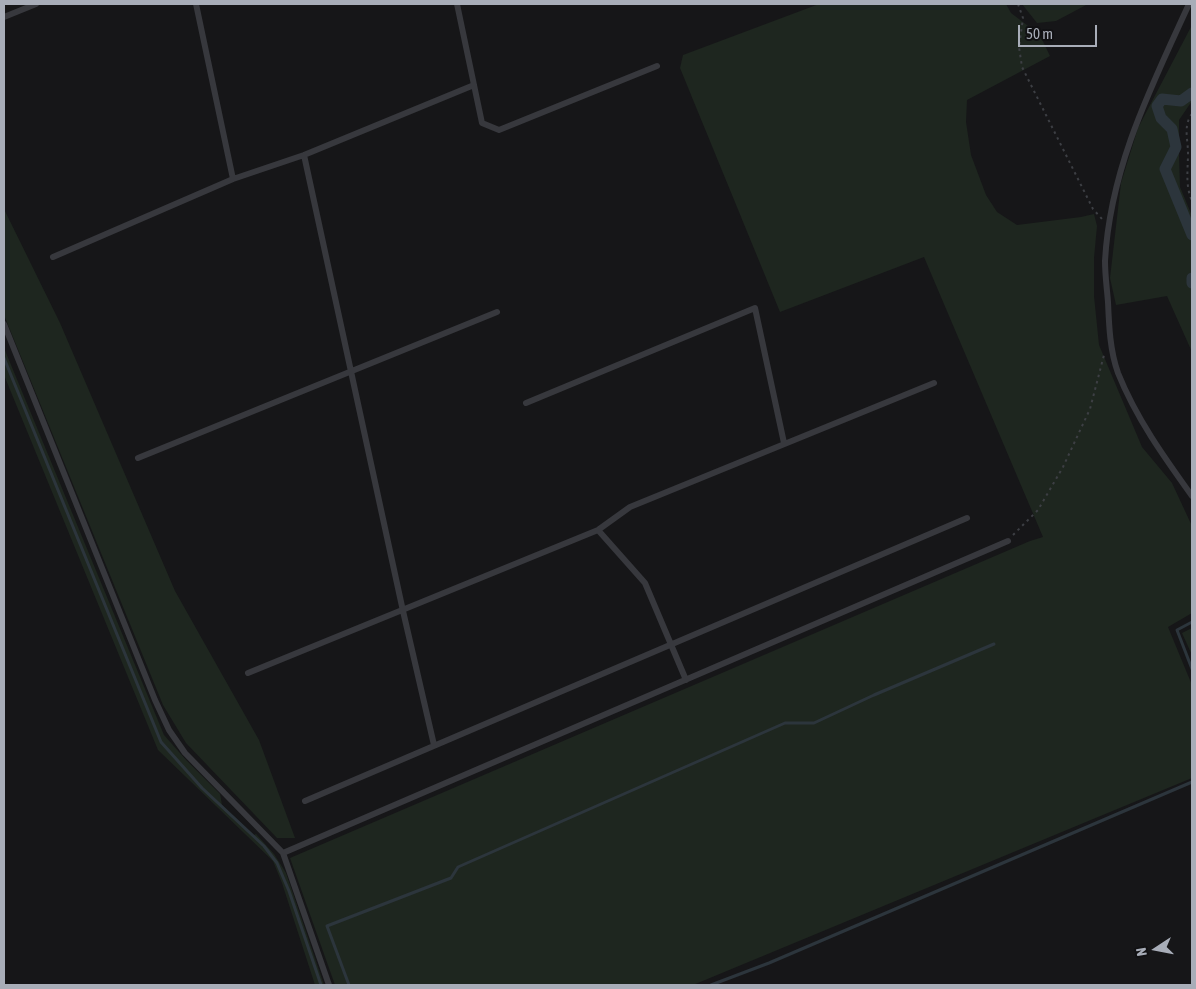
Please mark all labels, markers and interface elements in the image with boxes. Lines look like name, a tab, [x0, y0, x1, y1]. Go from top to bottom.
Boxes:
scale bar	[1021, 15, 1100, 47]
text: 50 m	[1026, 25, 1053, 42]
north arrow	[1131, 924, 1181, 974]
text: N	[1133, 946, 1150, 957]

